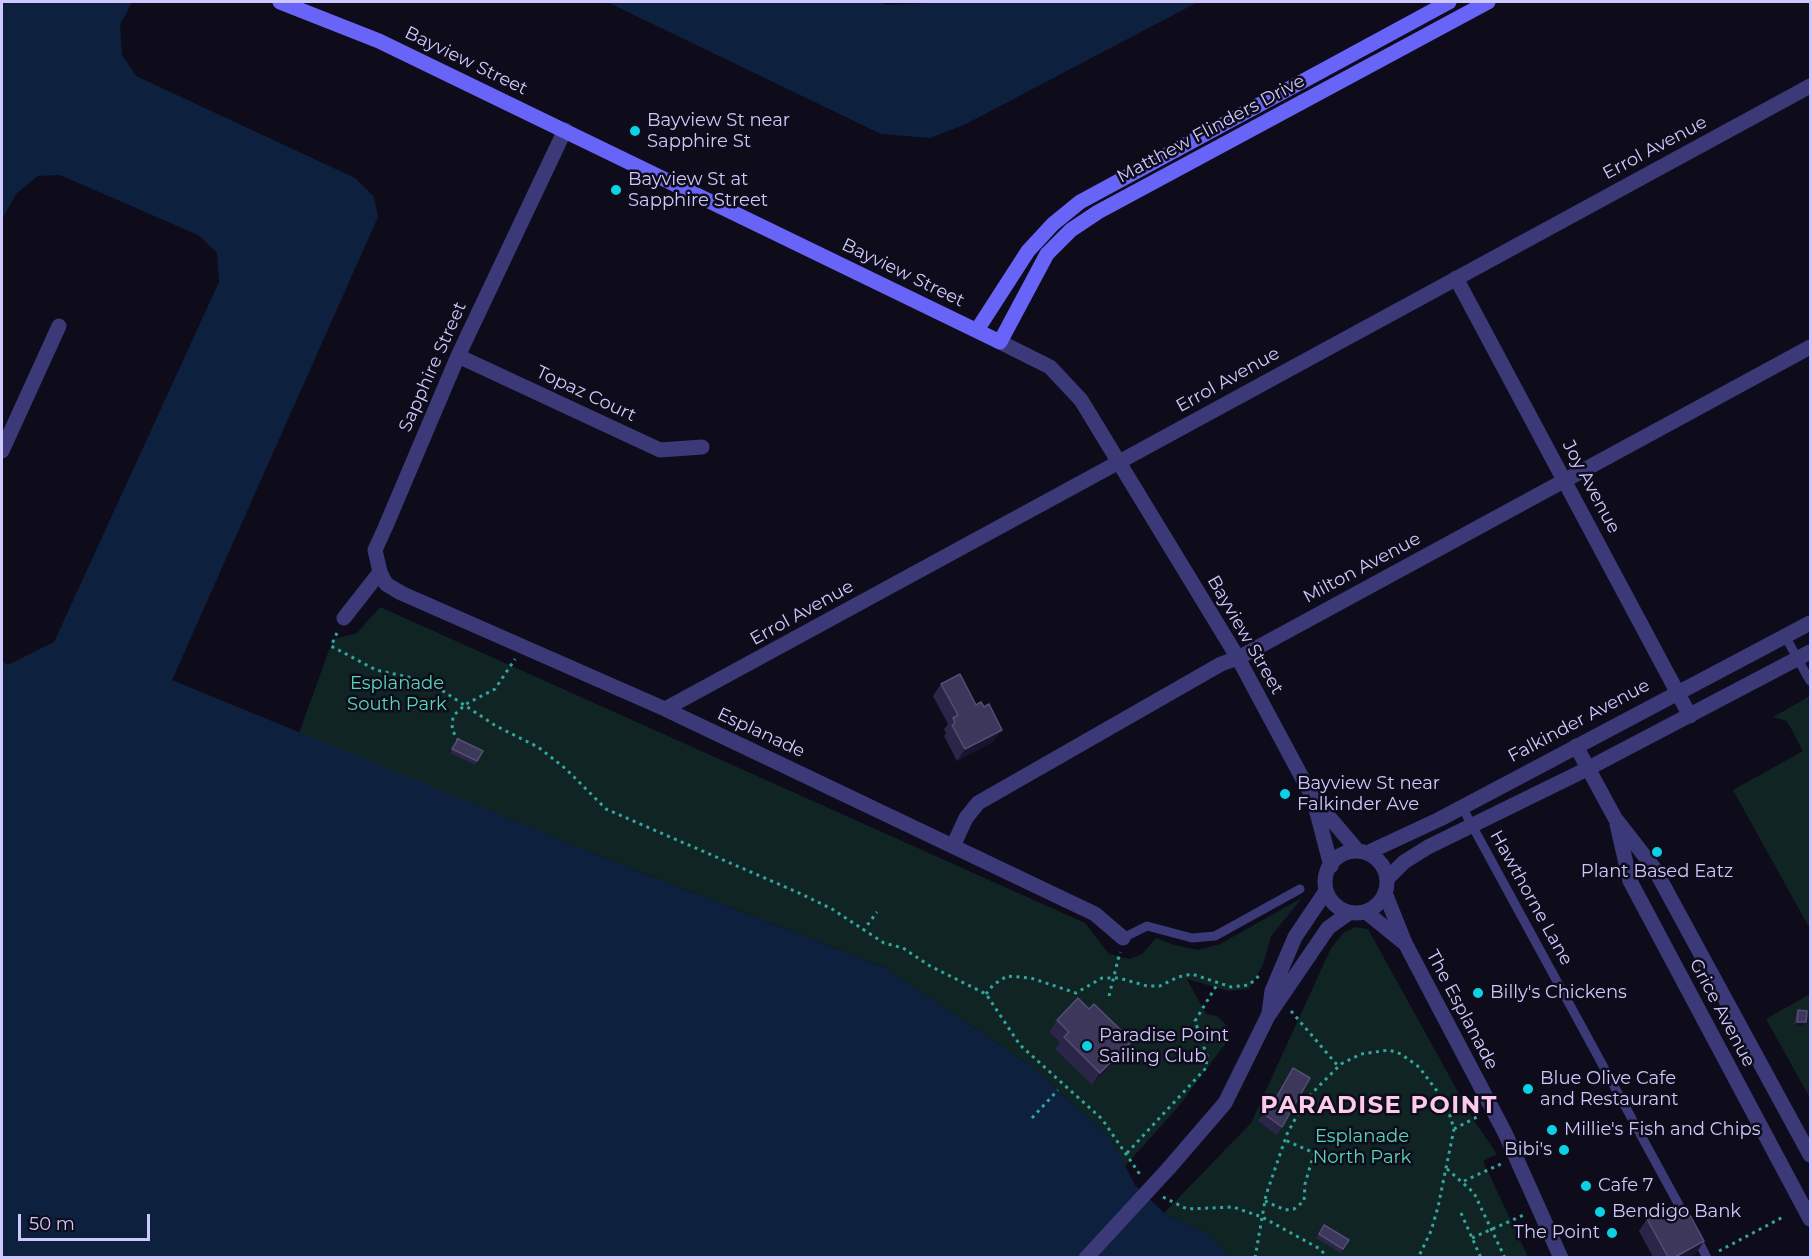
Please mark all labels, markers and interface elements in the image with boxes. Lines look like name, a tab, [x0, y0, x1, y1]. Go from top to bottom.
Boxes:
street label: Bayview Street	[401, 22, 531, 100]
street label: Matthew Flinders Drive	[1113, 70, 1309, 188]
place label: Bayview St near Sapphire St	[647, 110, 790, 152]
street label: Errol Avenue	[1599, 111, 1711, 185]
marker: Bayview St near Sapphire St	[628, 124, 642, 138]
place label: Bayview St at Sapphire Street	[628, 169, 768, 212]
marker: Bayview St at Sapphire Street	[609, 183, 623, 197]
street label: Bayview Street	[838, 234, 968, 312]
street label: Sapphire Street	[395, 299, 471, 435]
street label: Errol Avenue	[1173, 343, 1283, 417]
street label: Topaz Court	[533, 361, 639, 427]
street label: Joy Avenue	[1557, 437, 1625, 537]
street label: Milton Avenue	[1300, 528, 1424, 608]
street label: Bayview Street	[1202, 572, 1288, 698]
street label: Errol Avenue	[747, 576, 857, 650]
park label: Esplanade South Park	[347, 673, 447, 716]
street label: Falkinder Avenue	[1505, 675, 1653, 767]
street label: Esplanade	[714, 703, 808, 763]
place label: Bayview St near Falkinder Ave	[1297, 773, 1440, 816]
marker: Bayview St near Falkinder Ave	[1278, 787, 1292, 801]
street label: Hawthorne Lane	[1485, 827, 1577, 969]
marker: Plant Based Eatz	[1650, 845, 1664, 859]
place label: Plant Based Eatz	[1581, 861, 1733, 883]
street label: The Esplanade	[1421, 947, 1503, 1073]
street label: Grice Avenue	[1684, 955, 1760, 1071]
place label: Billy's Chickens	[1490, 982, 1627, 1004]
marker: Billy's Chickens	[1471, 986, 1485, 1000]
place label: Paradise Point Sailing Club	[1099, 1025, 1229, 1068]
marker: Paradise Point Sailing Club	[1080, 1039, 1094, 1053]
place label: Blue Olive Cafe and Restaurant	[1540, 1068, 1679, 1110]
marker: Blue Olive Cafe and Restaurant	[1521, 1082, 1535, 1096]
district label: PARADISE POINT	[1260, 1092, 1498, 1120]
place label: Millie's Fish and Chips	[1564, 1119, 1760, 1141]
marker: Millie's Fish and Chips	[1545, 1123, 1559, 1137]
park label: Esplanade North Park	[1313, 1126, 1411, 1168]
place label: Bibi's	[1504, 1139, 1552, 1161]
marker: Bibi's	[1557, 1143, 1571, 1157]
place label: Cafe 7	[1598, 1175, 1653, 1197]
marker: Cafe 7	[1579, 1179, 1593, 1193]
place label: Bendigo Bank	[1612, 1201, 1741, 1223]
scale bar	[21, 1202, 153, 1240]
marker: Bendigo Bank	[1593, 1205, 1607, 1219]
text: 50 m	[29, 1213, 75, 1235]
place label: The Point	[1514, 1222, 1600, 1244]
marker: The Point	[1605, 1226, 1619, 1240]

